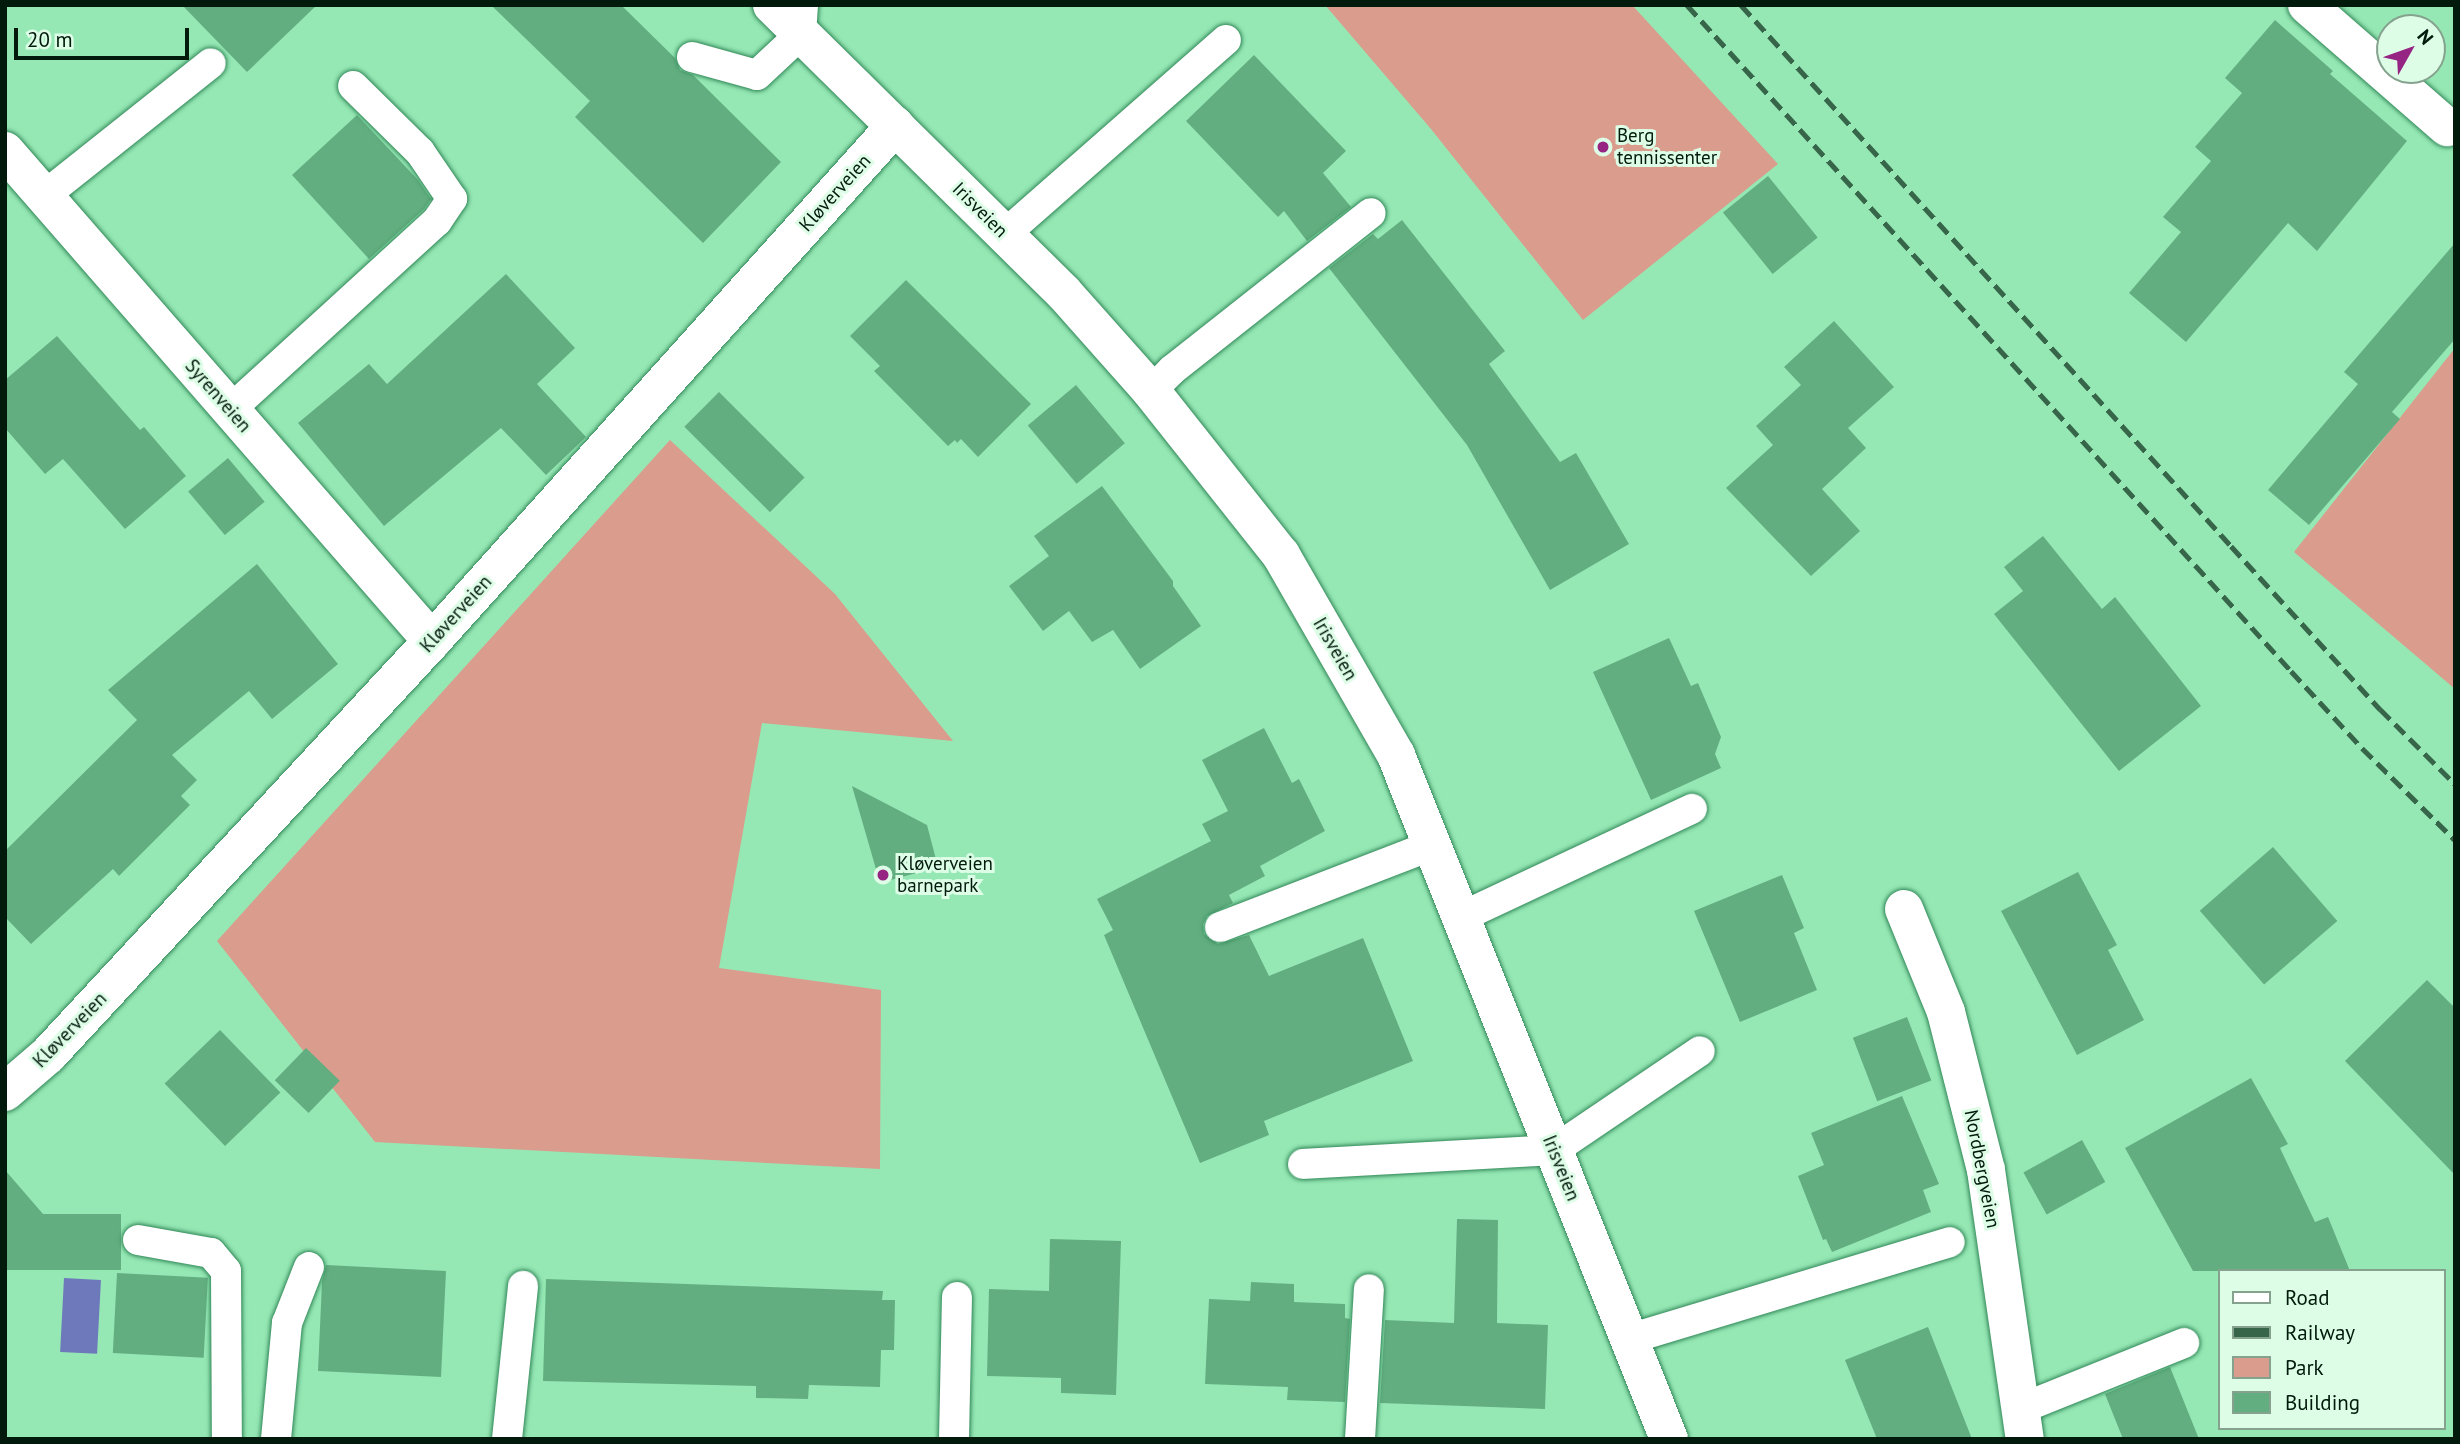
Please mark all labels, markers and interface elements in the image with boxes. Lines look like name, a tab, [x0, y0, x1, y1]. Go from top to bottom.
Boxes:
scale bar	[18, 14, 192, 58]
north arrow	[2376, 14, 2446, 84]
text: N	[2412, 24, 2439, 49]
text: 20 m	[27, 26, 73, 53]
place label: Berg tennissenter	[1617, 125, 1717, 169]
marker: Berg tennissenter	[1595, 139, 1611, 155]
street label: Kløverveien	[794, 150, 876, 236]
street label: Irisveien	[948, 178, 1012, 242]
street label: Syrenveien	[180, 355, 256, 437]
street label: Kløverveien	[415, 571, 497, 657]
street label: Irisveien	[1308, 614, 1362, 684]
place label: Kløverveien barnepark	[897, 853, 993, 897]
marker: Kløverveien barnepark	[875, 867, 891, 883]
street label: Kløverveien	[28, 988, 112, 1072]
street label: Nordbergveien	[1959, 1108, 2005, 1230]
street label: Irisveien	[1538, 1132, 1584, 1204]
legend	[2218, 1269, 2446, 1430]
text: Road	[2285, 1284, 2329, 1311]
text: Railway	[2285, 1319, 2355, 1346]
text: Park	[2285, 1354, 2324, 1381]
text: Building	[2285, 1389, 2360, 1416]

